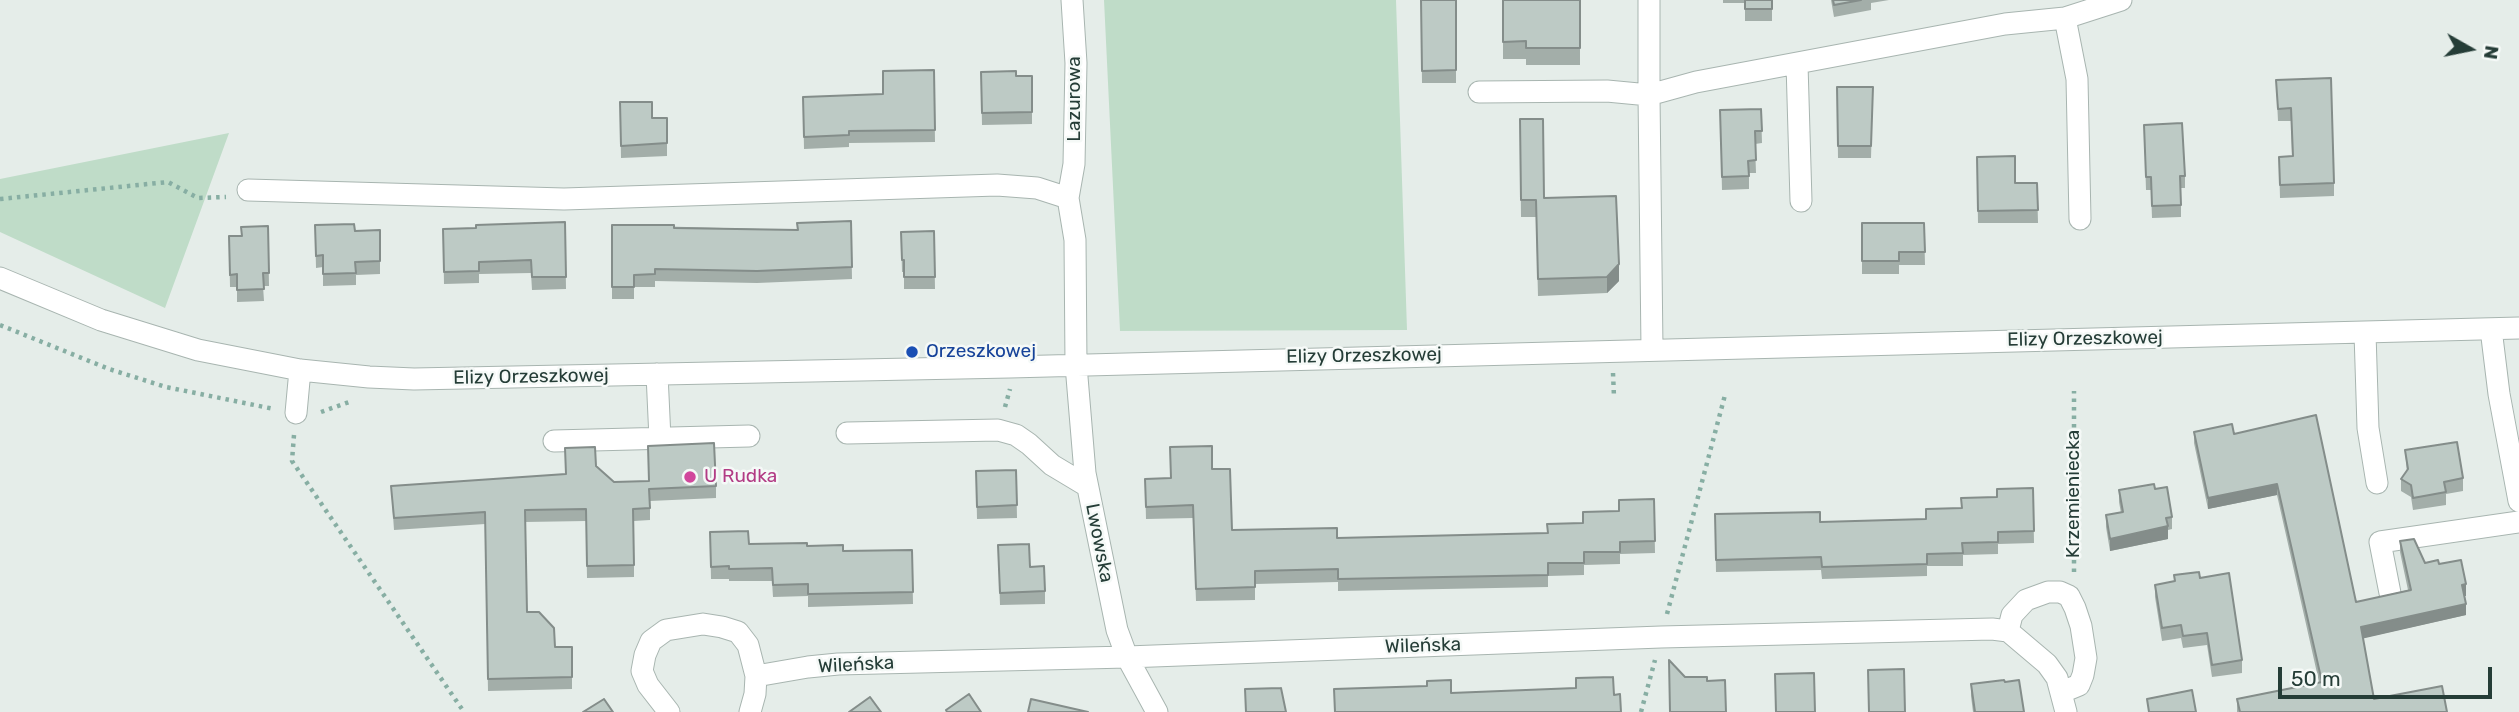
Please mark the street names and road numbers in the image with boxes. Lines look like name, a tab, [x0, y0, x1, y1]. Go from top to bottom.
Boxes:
street label: Lazurowa	[1064, 56, 1086, 142]
street label: Elizy Orzeszkowej	[2007, 326, 2163, 352]
street label: Elizy Orzeszkowej	[1286, 343, 1442, 369]
street label: Elizy Orzeszkowej	[453, 364, 609, 390]
street label: Krzemieniecka	[2063, 430, 2085, 558]
street label: Lwowska	[1080, 502, 1118, 584]
street label: Wileńska	[1384, 633, 1462, 659]
street label: Wileńska	[817, 652, 895, 678]

